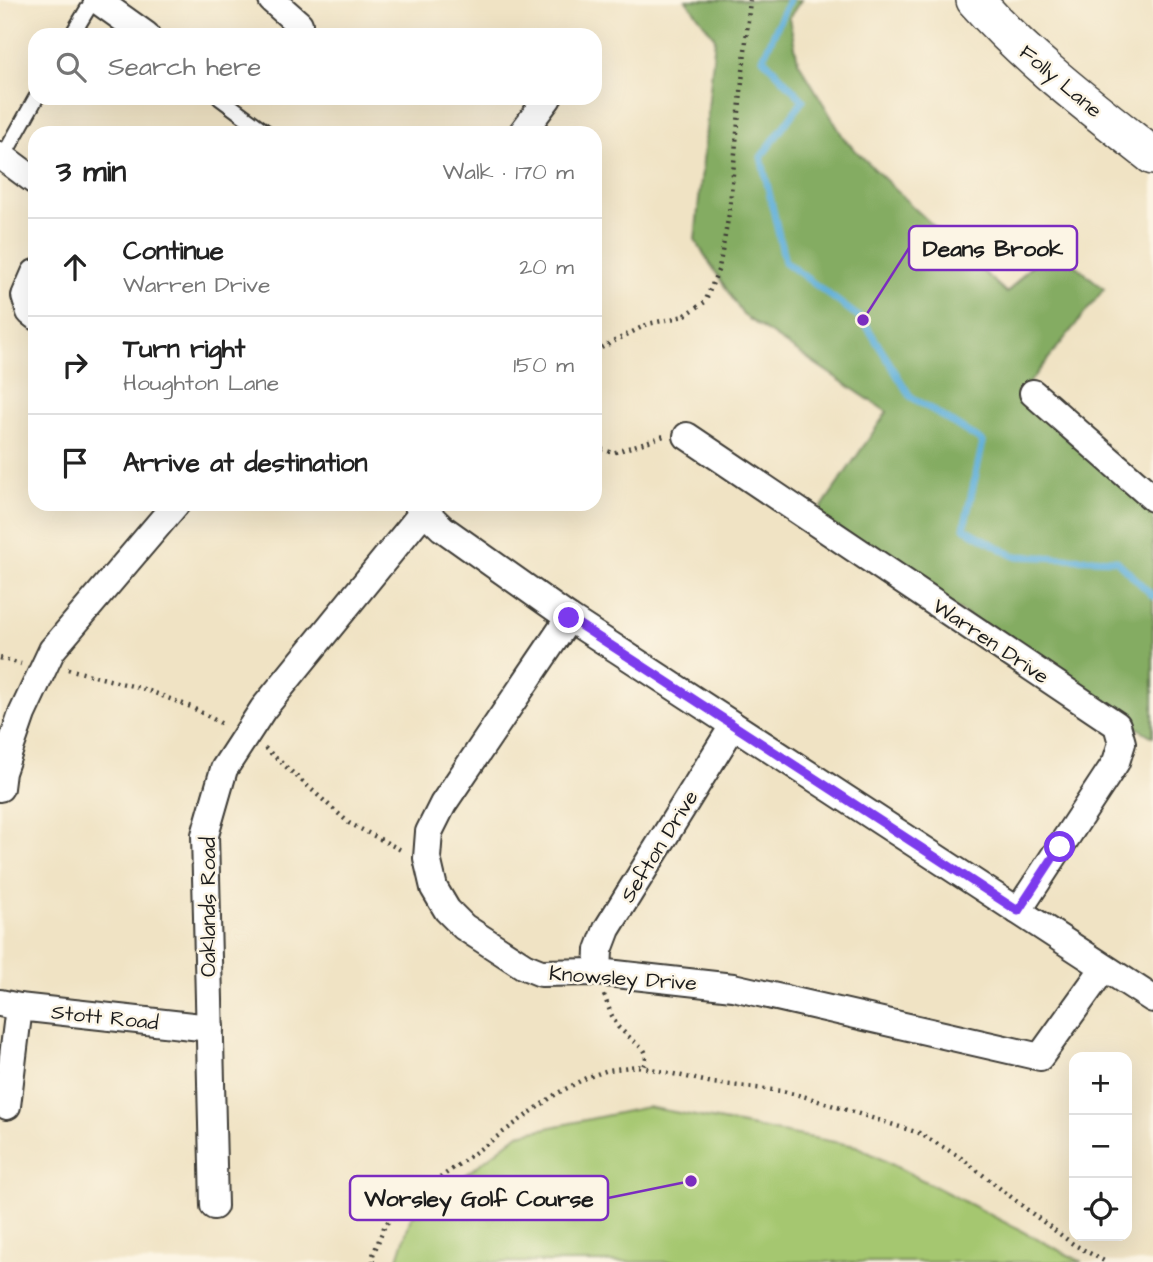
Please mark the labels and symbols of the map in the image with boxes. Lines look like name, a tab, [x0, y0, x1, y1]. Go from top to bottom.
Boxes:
street label: Folly Lane	[1012, 38, 1108, 126]
callout: Deans Brook	[909, 226, 1077, 270]
text: Deans Brook	[923, 233, 1064, 265]
street label: Warren Drive	[927, 592, 1055, 691]
route end	[553, 602, 584, 633]
street label: Sefton Drive	[613, 785, 705, 908]
route start	[1044, 831, 1075, 862]
street label: Oaklands Road	[194, 837, 223, 977]
street label: Knowsley Drive	[548, 959, 698, 1000]
street label: Stott Road	[50, 997, 160, 1038]
callout: Worsley Golf Course	[350, 1176, 608, 1220]
text: Worsley Golf Course	[363, 1183, 594, 1217]

